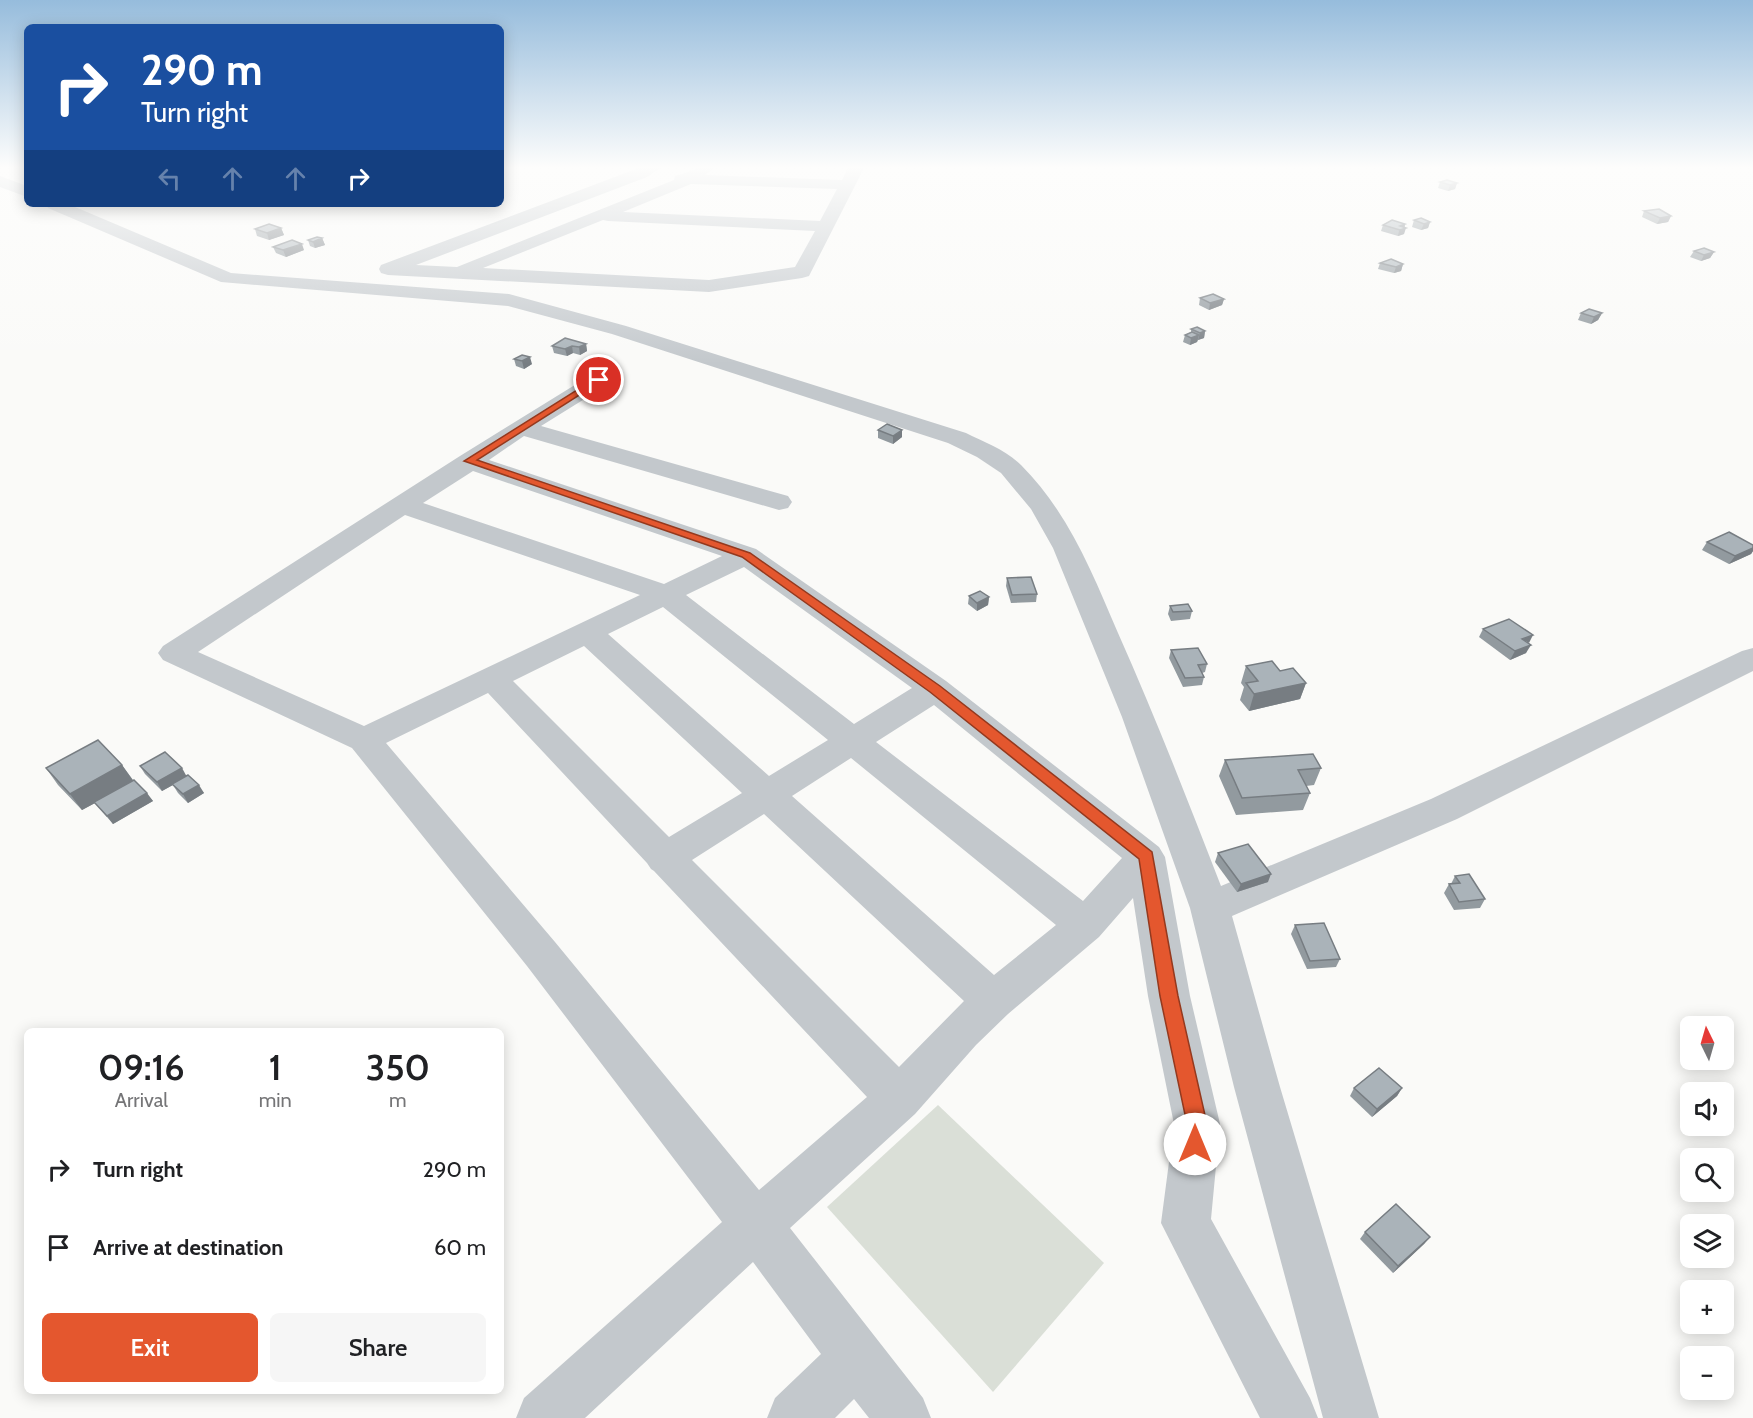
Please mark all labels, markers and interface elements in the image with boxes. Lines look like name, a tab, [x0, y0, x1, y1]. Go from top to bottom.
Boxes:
text: 290 m	[141, 44, 262, 96]
icon: right	[42, 48, 120, 126]
text: Turn right	[141, 96, 248, 129]
icon: left	[153, 162, 186, 195]
icon: ahead	[216, 162, 249, 195]
icon: ahead	[279, 162, 312, 195]
icon: right	[342, 162, 375, 195]
pin	[573, 354, 624, 405]
icon: arrive	[582, 363, 615, 396]
north arrow	[1680, 1016, 1734, 1070]
map controls	[1680, 1016, 1734, 1400]
text: 09:16	[98, 1045, 185, 1089]
text: 1	[269, 1045, 282, 1089]
text: 350	[366, 1045, 430, 1089]
button: sound	[1680, 1082, 1734, 1136]
text: Arrival	[115, 1088, 168, 1112]
text: min	[259, 1088, 292, 1112]
text: m	[389, 1088, 407, 1112]
position arrow	[1163, 1112, 1227, 1176]
button: search	[1680, 1148, 1734, 1202]
icon: right	[42, 1153, 75, 1186]
text: Turn right	[93, 1156, 183, 1183]
text: 290 m	[422, 1156, 486, 1183]
button: layers	[1680, 1214, 1734, 1268]
icon: arrive	[42, 1231, 75, 1264]
text: Arrive at destination	[93, 1234, 283, 1261]
text: 60 m	[434, 1234, 486, 1261]
button: +	[1680, 1280, 1734, 1334]
button: Exit	[42, 1313, 258, 1382]
button: Share	[270, 1313, 486, 1382]
button: −	[1680, 1346, 1734, 1400]

